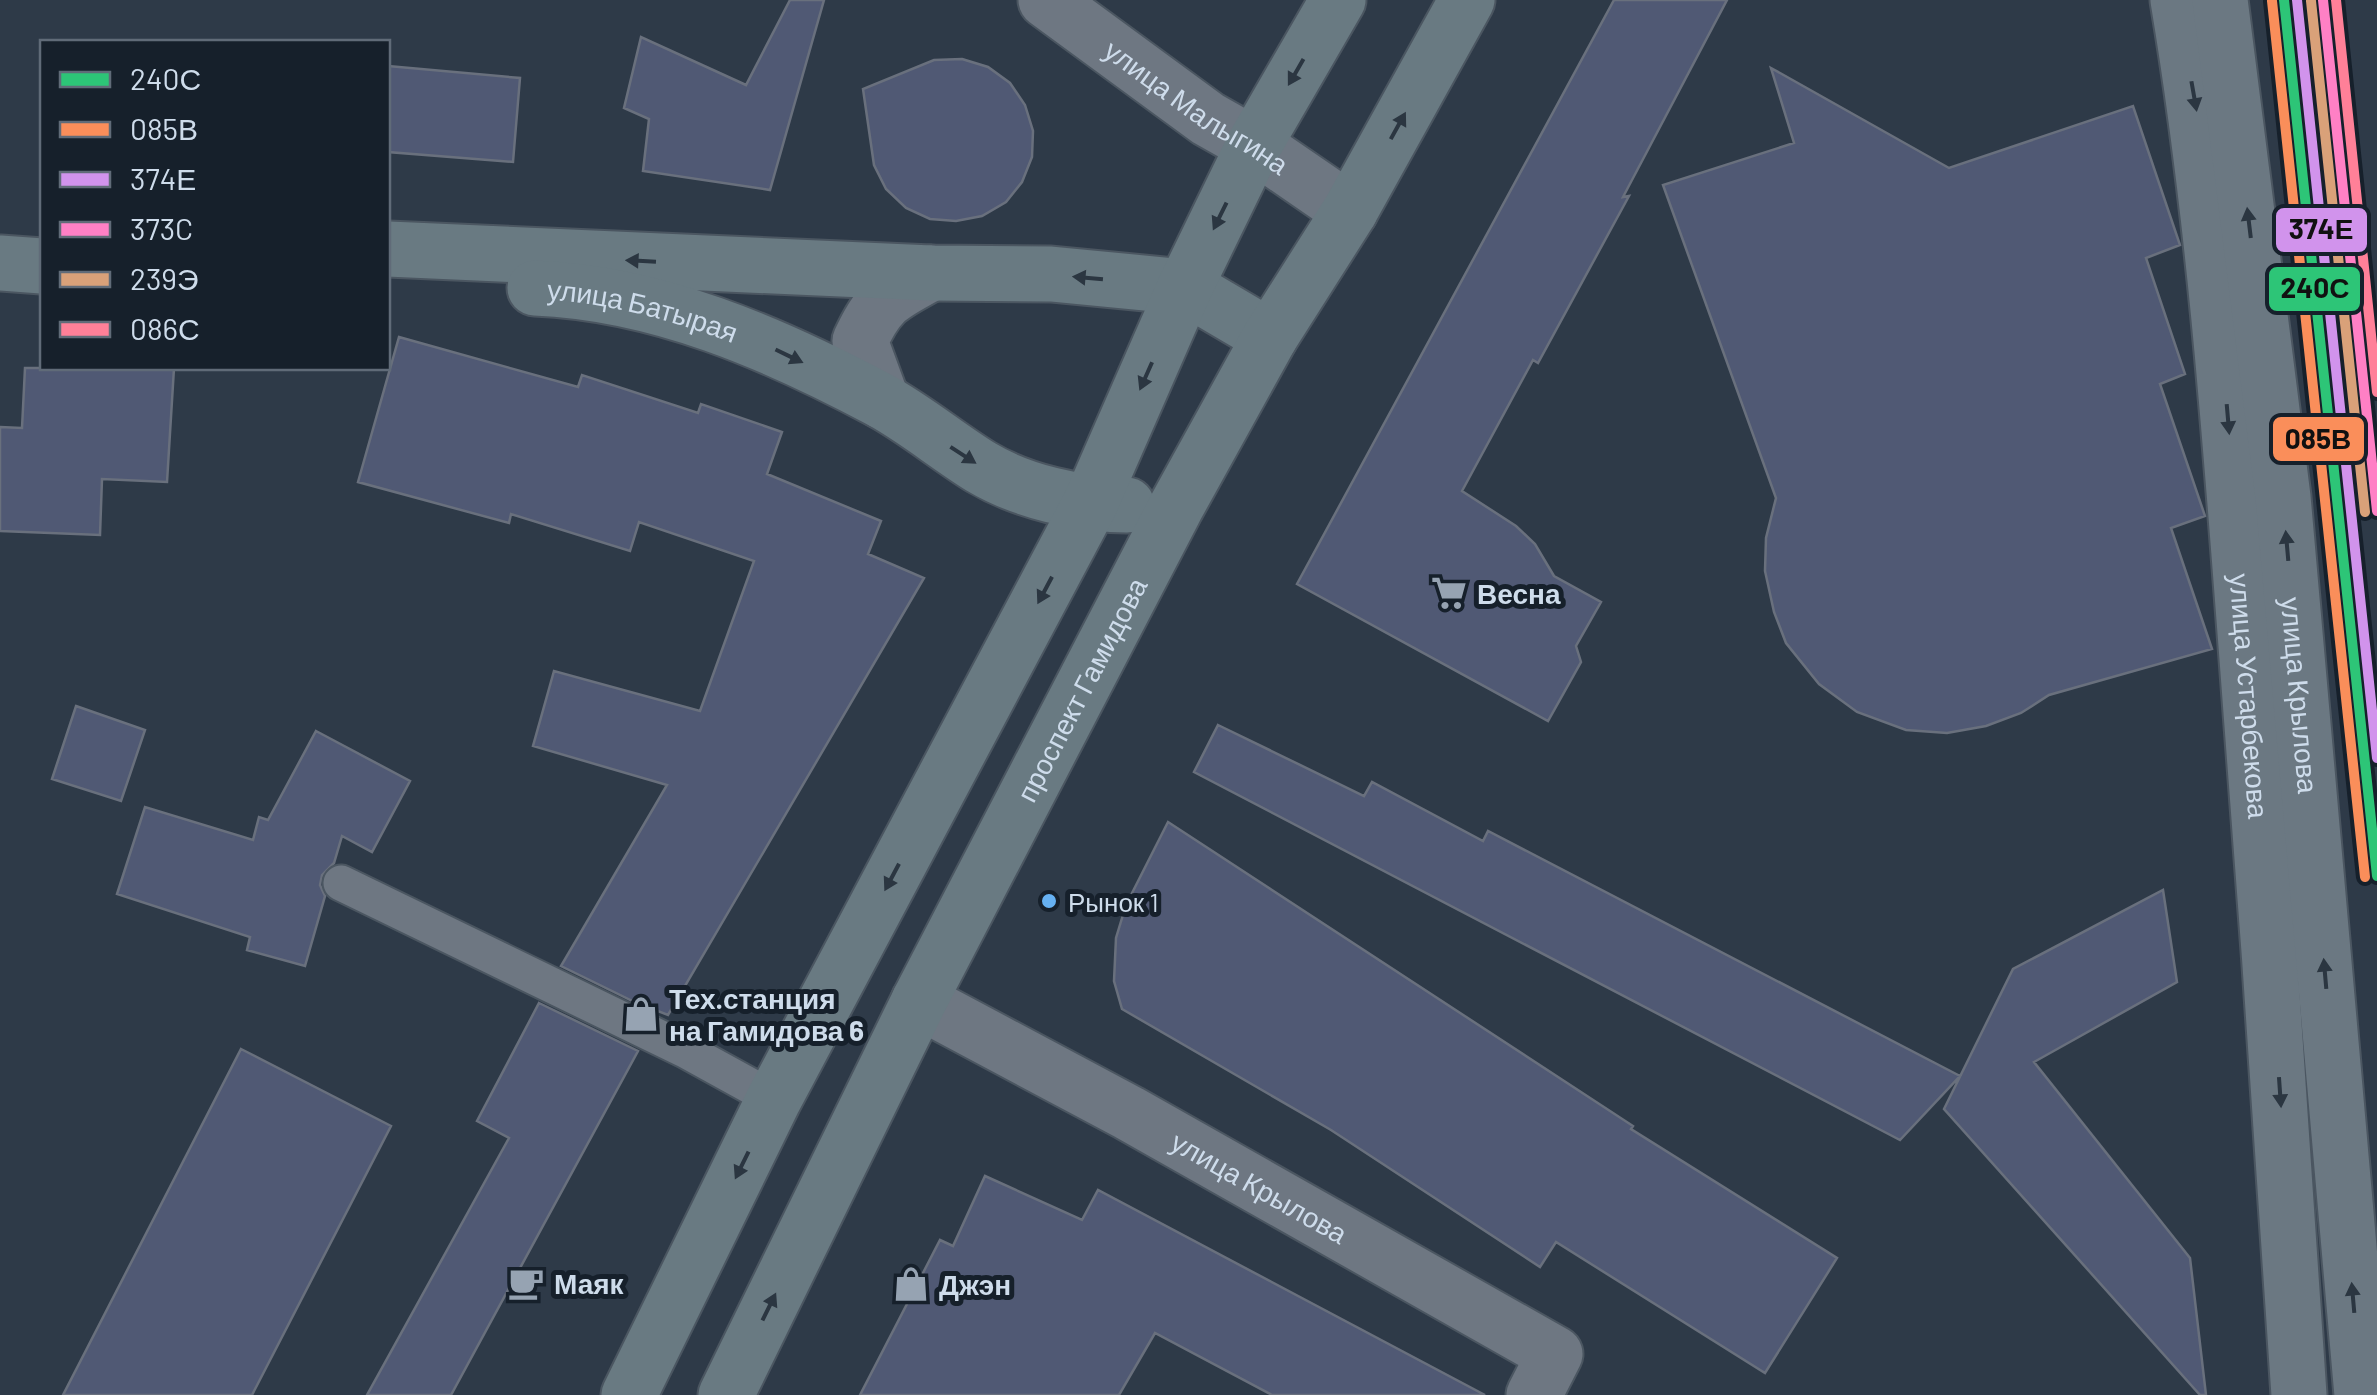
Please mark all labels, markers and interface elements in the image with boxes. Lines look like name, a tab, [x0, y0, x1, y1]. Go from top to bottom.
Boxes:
street label: улица Малыгина	[1098, 32, 1296, 181]
legend	[40, 40, 390, 370]
one-way arrow	[1288, 58, 1305, 87]
text: 240С	[130, 60, 201, 96]
one-way arrow	[2187, 81, 2202, 112]
text: 085В	[130, 110, 198, 146]
one-way arrow	[1388, 112, 1406, 140]
text: 374Е	[130, 160, 196, 196]
one-way arrow	[1212, 202, 1229, 231]
line badge: 374Е	[2274, 206, 2369, 254]
one-way arrow	[2240, 207, 2256, 238]
text: 373C	[130, 210, 193, 246]
text: 374Е	[2289, 211, 2353, 245]
one-way arrow	[625, 253, 657, 269]
text: 239Э	[130, 260, 199, 296]
line badge: 240С	[2267, 265, 2362, 313]
one-way arrow	[1072, 269, 1104, 285]
text: 240С	[2281, 270, 2349, 304]
street label: улица Батырая	[546, 272, 743, 349]
text: 086С	[130, 310, 200, 346]
one-way arrow	[775, 348, 804, 365]
one-way arrow	[1138, 361, 1154, 391]
one-way arrow	[2220, 404, 2236, 436]
line badge: 085В	[2271, 415, 2366, 463]
text: 085В	[2285, 421, 2351, 455]
one-way arrow	[950, 445, 977, 463]
one-way arrow	[2279, 529, 2295, 561]
street label: проспект Гамидова	[1009, 571, 1154, 807]
street label: улица Устарбекова	[2224, 572, 2276, 820]
supermarket icon: Весна	[1430, 574, 1468, 612]
one-way arrow	[1036, 576, 1053, 605]
place label: Весна	[1477, 576, 1561, 610]
street label: улица Крылова	[2275, 596, 2326, 795]
one-way arrow	[884, 863, 901, 892]
place label: Рынок 1	[1068, 886, 1159, 917]
marker: Рынок 1	[1039, 891, 1059, 911]
one-way arrow	[2316, 958, 2332, 990]
place label: Тех.станция на Гамидова 6	[669, 981, 864, 1047]
shop icon: Тех.станция на Гамидова 6	[622, 995, 660, 1033]
one-way arrow	[2272, 1077, 2288, 1109]
street label: улица Крылова	[1165, 1124, 1354, 1250]
one-way arrow	[733, 1151, 750, 1180]
cafe icon: Маяк	[507, 1264, 545, 1302]
shop icon: Джэн	[892, 1265, 930, 1303]
place label: Маяк	[554, 1266, 625, 1300]
place label: Джэн	[939, 1267, 1011, 1301]
one-way arrow	[2345, 1281, 2361, 1313]
one-way arrow	[760, 1293, 777, 1322]

